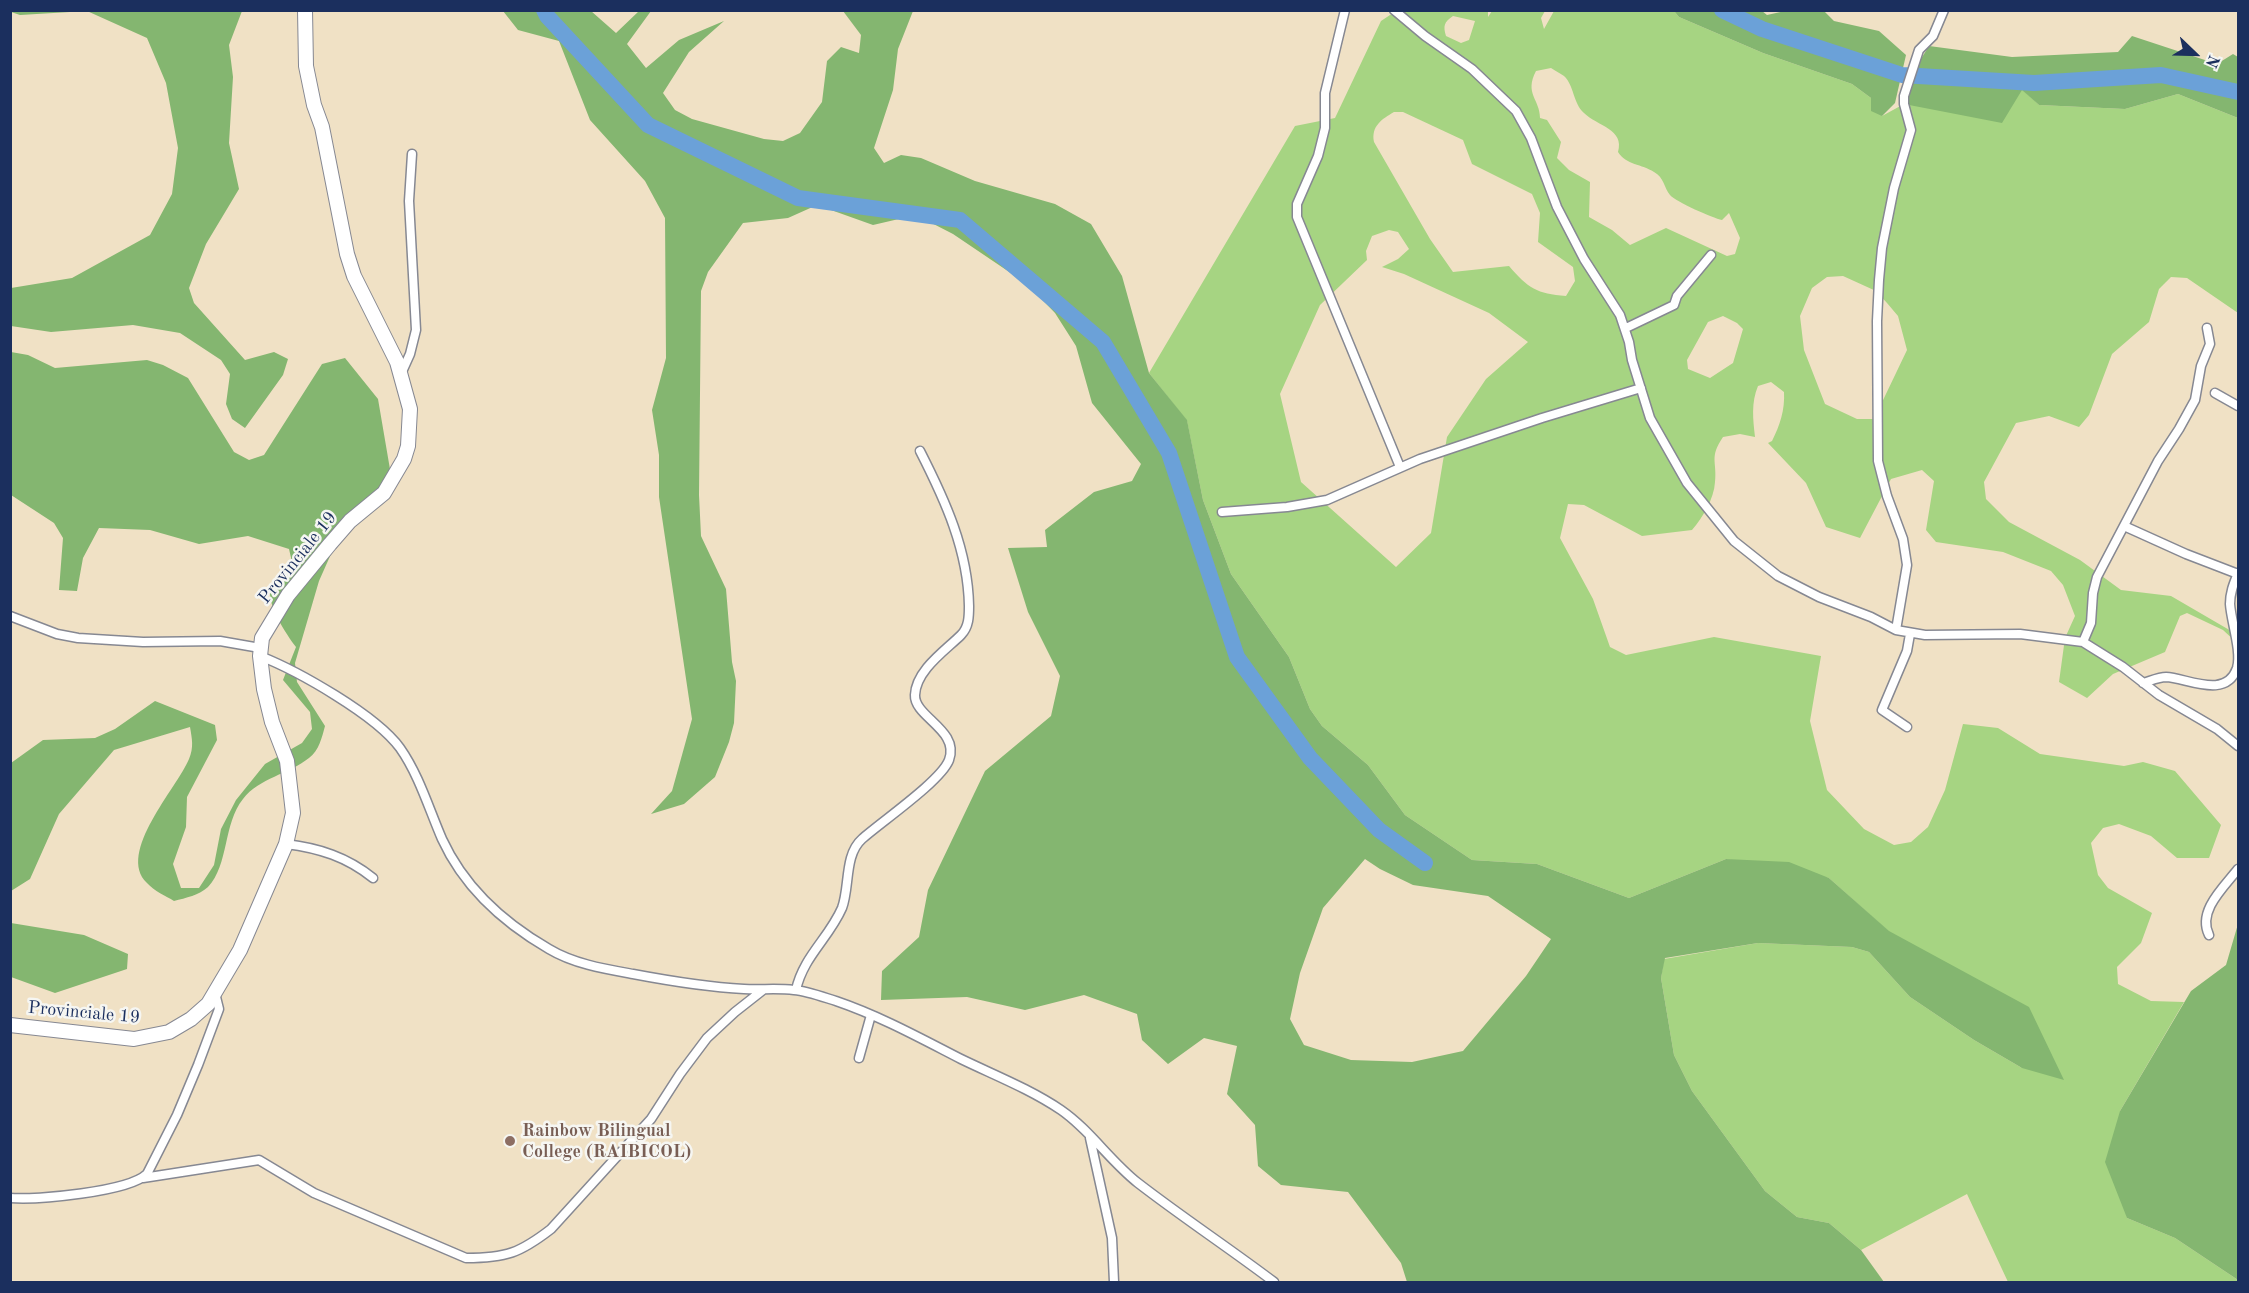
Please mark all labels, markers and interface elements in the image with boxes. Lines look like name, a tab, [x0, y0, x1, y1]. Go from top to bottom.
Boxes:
north arrow	[2165, 24, 2225, 84]
text: N	[2202, 52, 2221, 70]
street label: Provinciale 19	[254, 507, 342, 609]
street label: Provinciale 19	[27, 997, 141, 1029]
place label: Rainbow Bilingual College (RAIBICOL)	[522, 1120, 691, 1162]
marker: Rainbow Bilingual College (RAIBICOL)	[503, 1134, 517, 1148]

